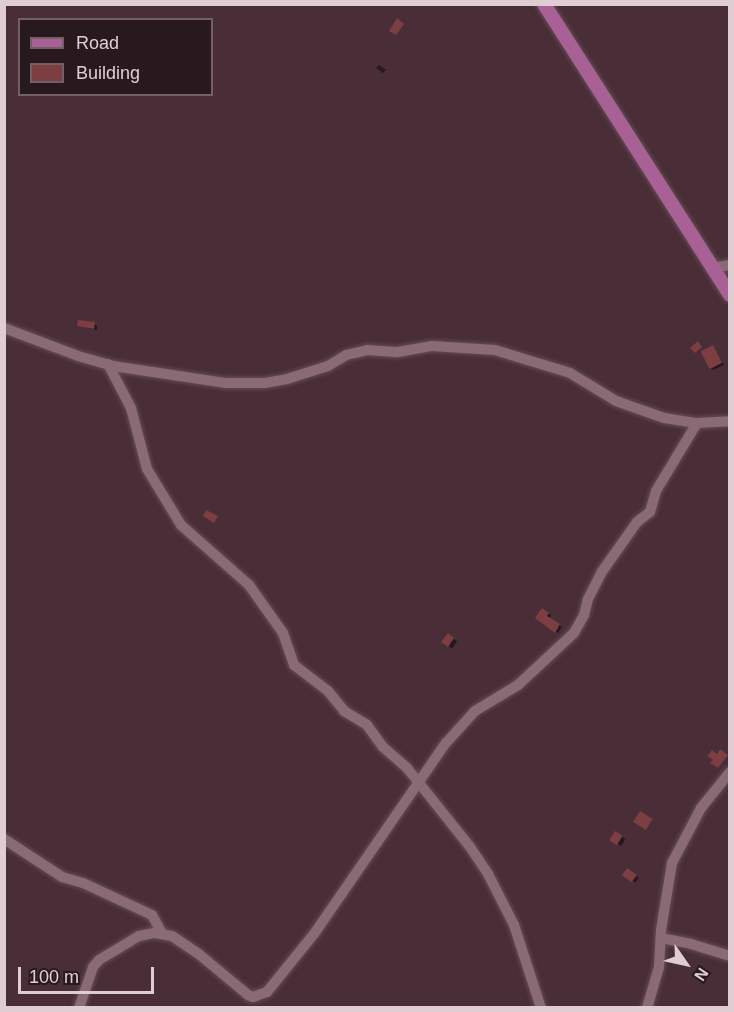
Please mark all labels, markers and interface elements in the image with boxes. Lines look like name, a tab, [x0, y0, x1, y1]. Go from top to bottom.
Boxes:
legend	[18, 18, 213, 96]
text: Road	[76, 33, 119, 53]
text: Building	[76, 63, 140, 83]
north arrow	[656, 934, 716, 994]
scale bar	[21, 955, 158, 993]
text: N	[691, 965, 712, 984]
text: 100 m	[29, 967, 79, 987]

